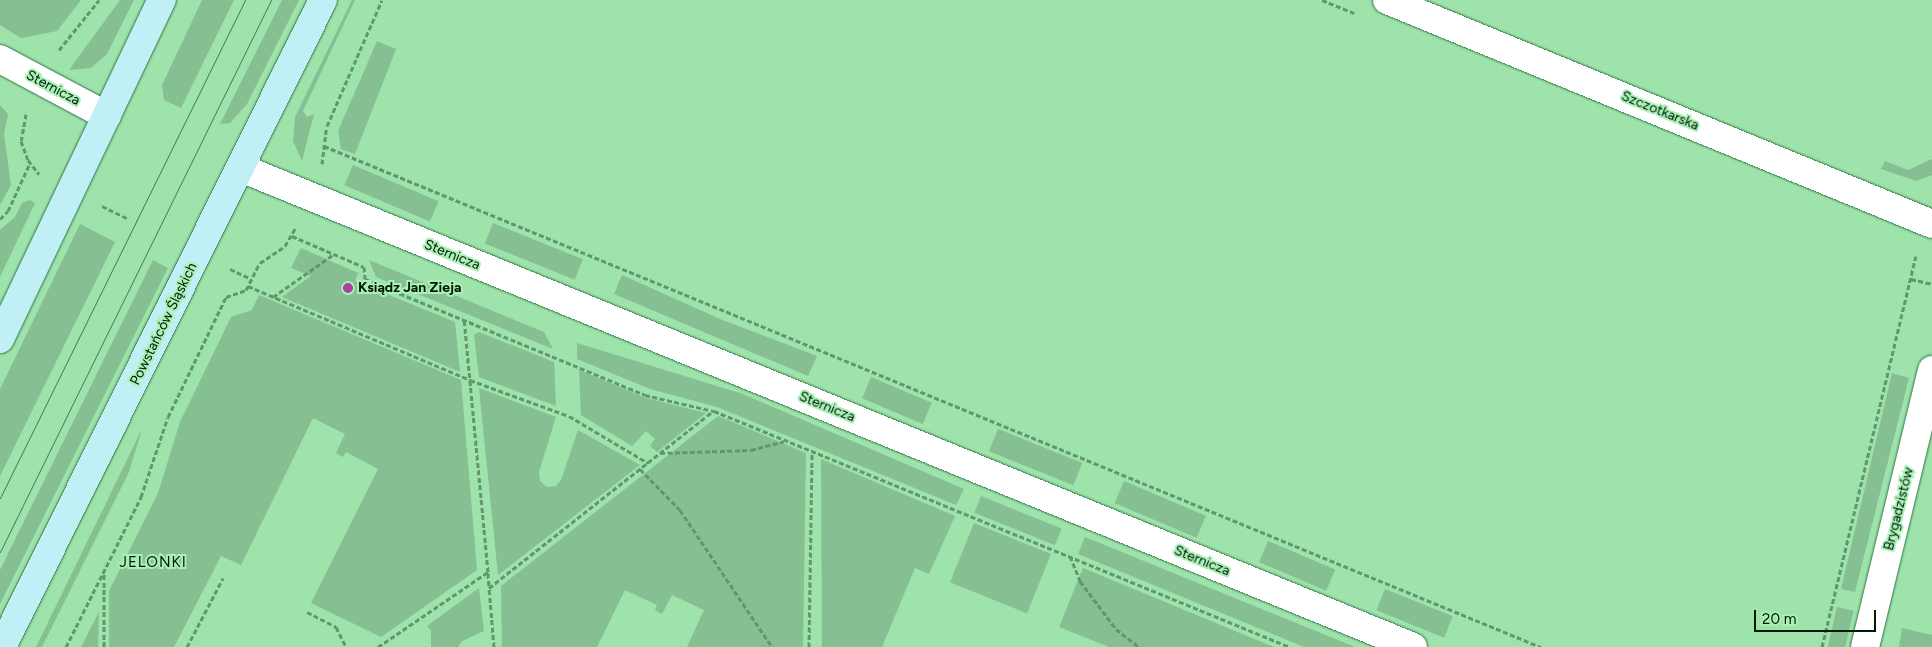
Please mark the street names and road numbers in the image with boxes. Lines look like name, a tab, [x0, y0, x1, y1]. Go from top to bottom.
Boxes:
street label: Sternicza	[23, 67, 83, 109]
street label: Szczotkarska	[1619, 88, 1701, 134]
street label: Sternicza	[422, 236, 482, 274]
street label: Powstańców Śląskich	[127, 260, 201, 388]
street label: Sternicza	[797, 388, 857, 426]
street label: Brygadzistów	[1881, 466, 1917, 552]
street label: Sternicza	[1172, 542, 1232, 580]

